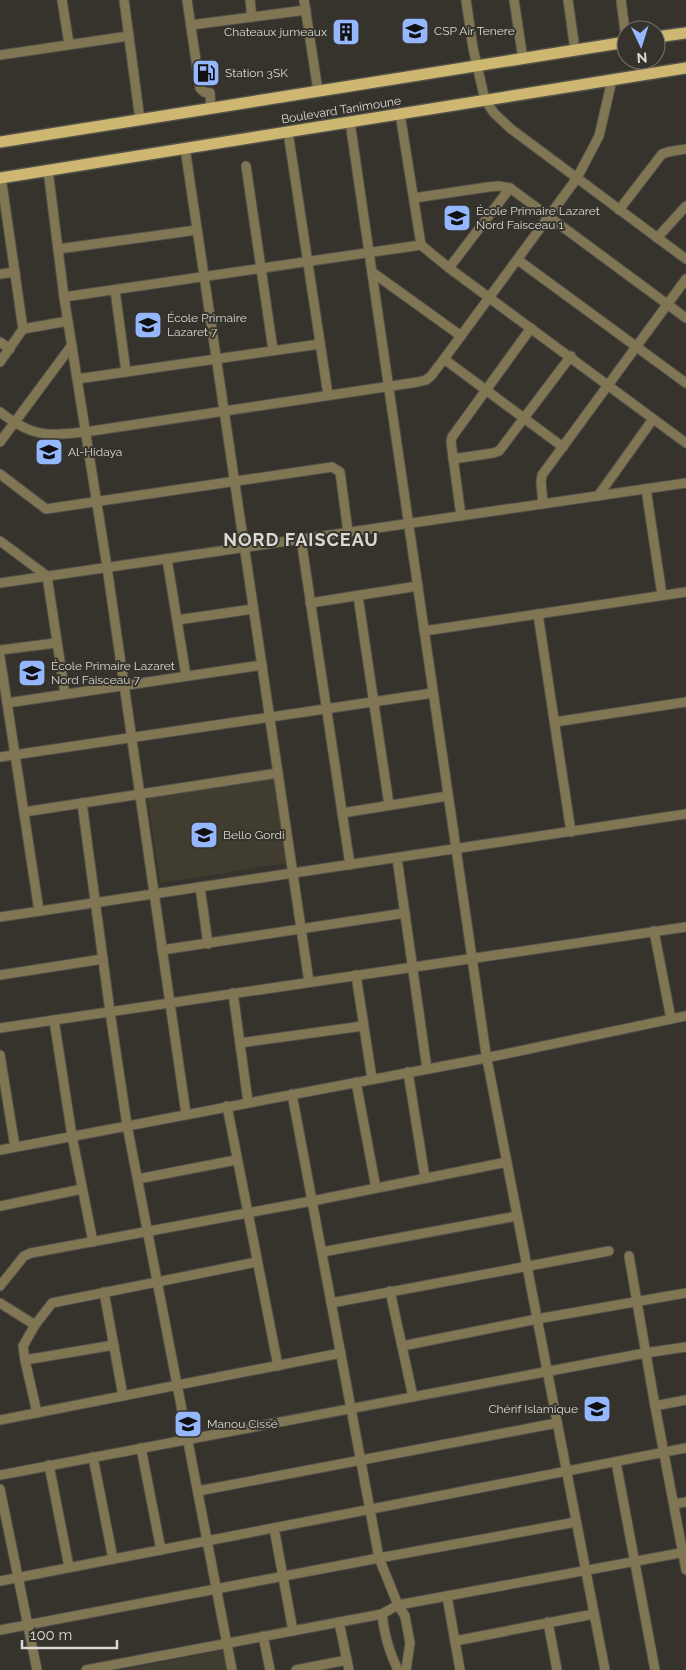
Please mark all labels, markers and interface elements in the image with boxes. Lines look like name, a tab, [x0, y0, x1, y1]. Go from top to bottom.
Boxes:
school or university icon: CSP Air Tenere	[400, 16, 430, 46]
building icon: Chateaux jumeaux	[331, 17, 361, 47]
north arrow	[616, 20, 666, 70]
place label: CSP Air Tenere	[434, 24, 515, 38]
place label: Chateaux jumeaux	[224, 25, 327, 39]
text: N	[636, 50, 648, 66]
fuel station icon: Station 3SK	[191, 58, 221, 88]
place label: Station 3SK	[225, 66, 288, 80]
street label: Boulevard Tanimoune	[280, 94, 402, 126]
school or university icon: École Primaire Lazaret Nord Faisceau 1	[442, 203, 472, 233]
place label: École Primaire Lazaret Nord Faisceau 1	[476, 204, 600, 232]
school or university icon: École Primaire Lazaret 7	[133, 310, 163, 340]
place label: École Primaire Lazaret 7	[167, 311, 247, 339]
school or university icon: Al-Hidaya	[34, 437, 64, 467]
place label: Al-Hidaya	[68, 445, 122, 459]
district label: NORD FAISCEAU	[223, 529, 379, 550]
school or university icon: École Primaire Lazaret Nord Faisceau 7	[17, 658, 47, 688]
place label: École Primaire Lazaret Nord Faisceau 7	[51, 659, 175, 687]
school or university icon: Bello Gordi	[189, 820, 219, 850]
place label: Bello Gordi	[223, 828, 285, 842]
school or university icon: Chérif Islamique	[582, 1394, 612, 1424]
place label: Chérif Islamique	[488, 1402, 578, 1416]
school or university icon: Manou Cissé	[173, 1409, 203, 1439]
place label: Manou Cissé	[207, 1417, 278, 1431]
scale bar	[22, 1618, 118, 1650]
text: 100 m	[30, 1626, 72, 1644]

